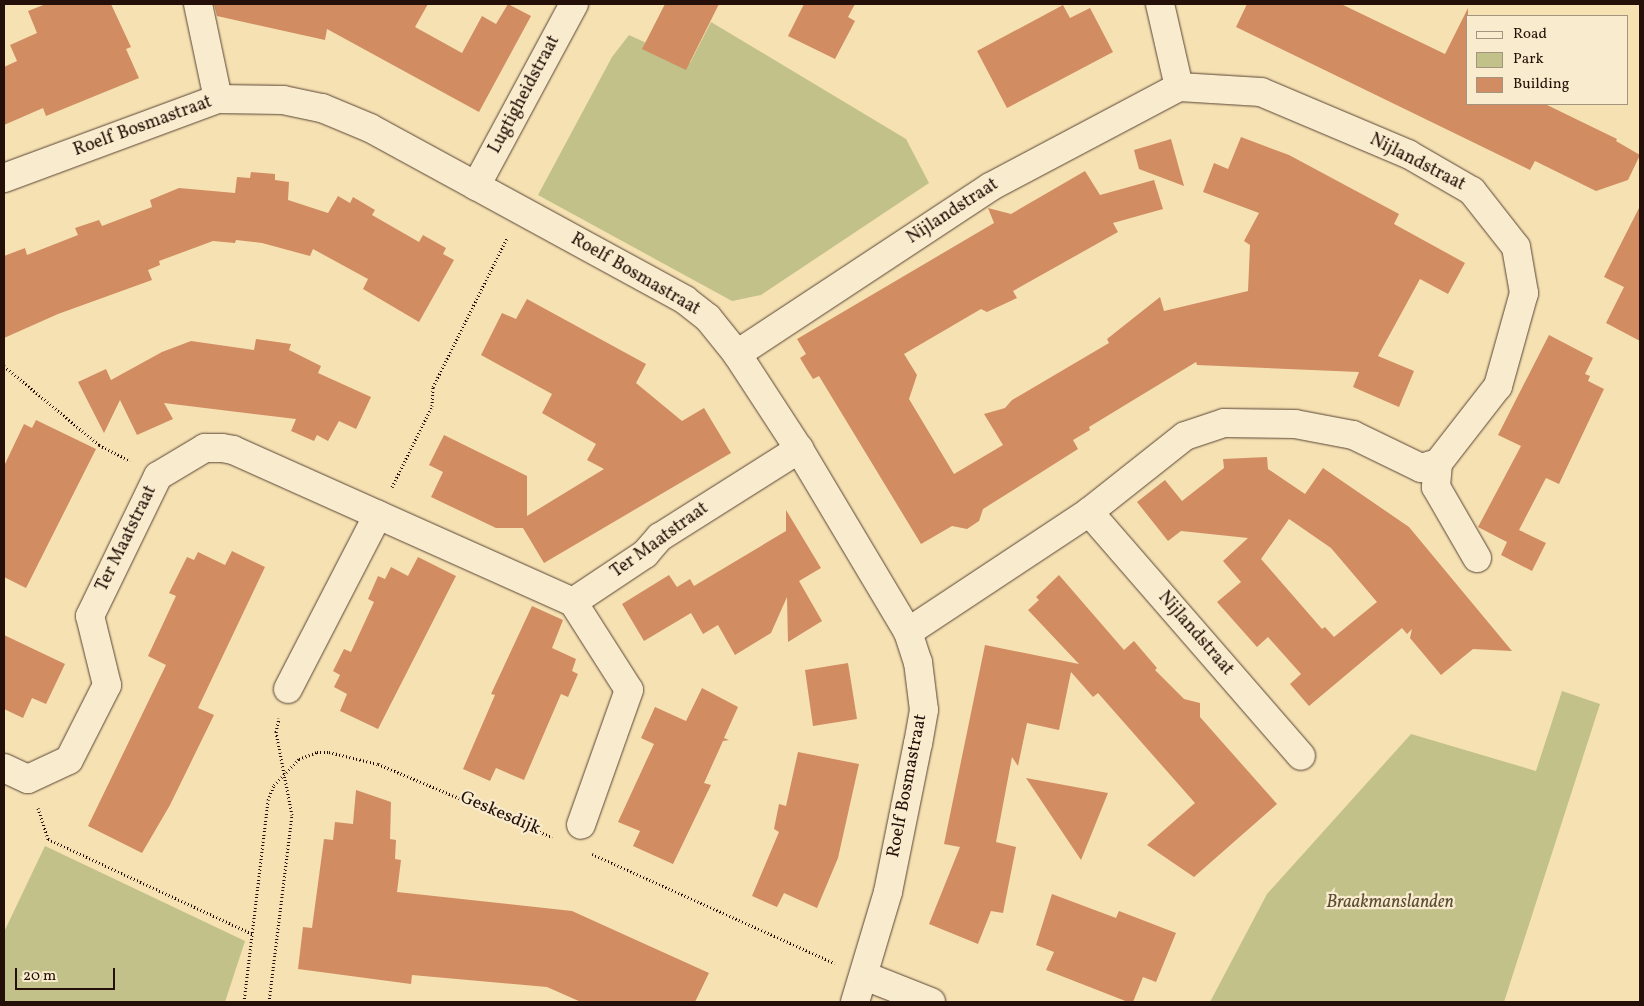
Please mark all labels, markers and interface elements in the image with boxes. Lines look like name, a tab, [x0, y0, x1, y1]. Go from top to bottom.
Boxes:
legend	[1466, 15, 1629, 105]
text: Road	[1513, 24, 1547, 45]
street label: Lugtigheidstraat	[485, 32, 565, 158]
text: Park	[1513, 49, 1544, 70]
text: Building	[1513, 74, 1569, 95]
street label: Roelf Bosmastraat	[72, 92, 214, 162]
street label: Nijlandstraat	[1366, 130, 1468, 196]
street label: Nijlandstraat	[903, 174, 1003, 250]
street label: Roelf Bosmastraat	[567, 230, 703, 320]
street label: Ter Maatstraat	[92, 482, 162, 596]
street label: Ter Maatstraat	[607, 498, 713, 584]
street label: Nijlandstraat	[1153, 587, 1237, 681]
street label: Roelf Bosmastraat	[884, 713, 932, 859]
street label: Geskesdijk	[456, 787, 544, 841]
park label: Braakmanslanden	[1326, 892, 1454, 914]
scale bar	[18, 958, 118, 990]
text: 20 m	[23, 966, 56, 987]

